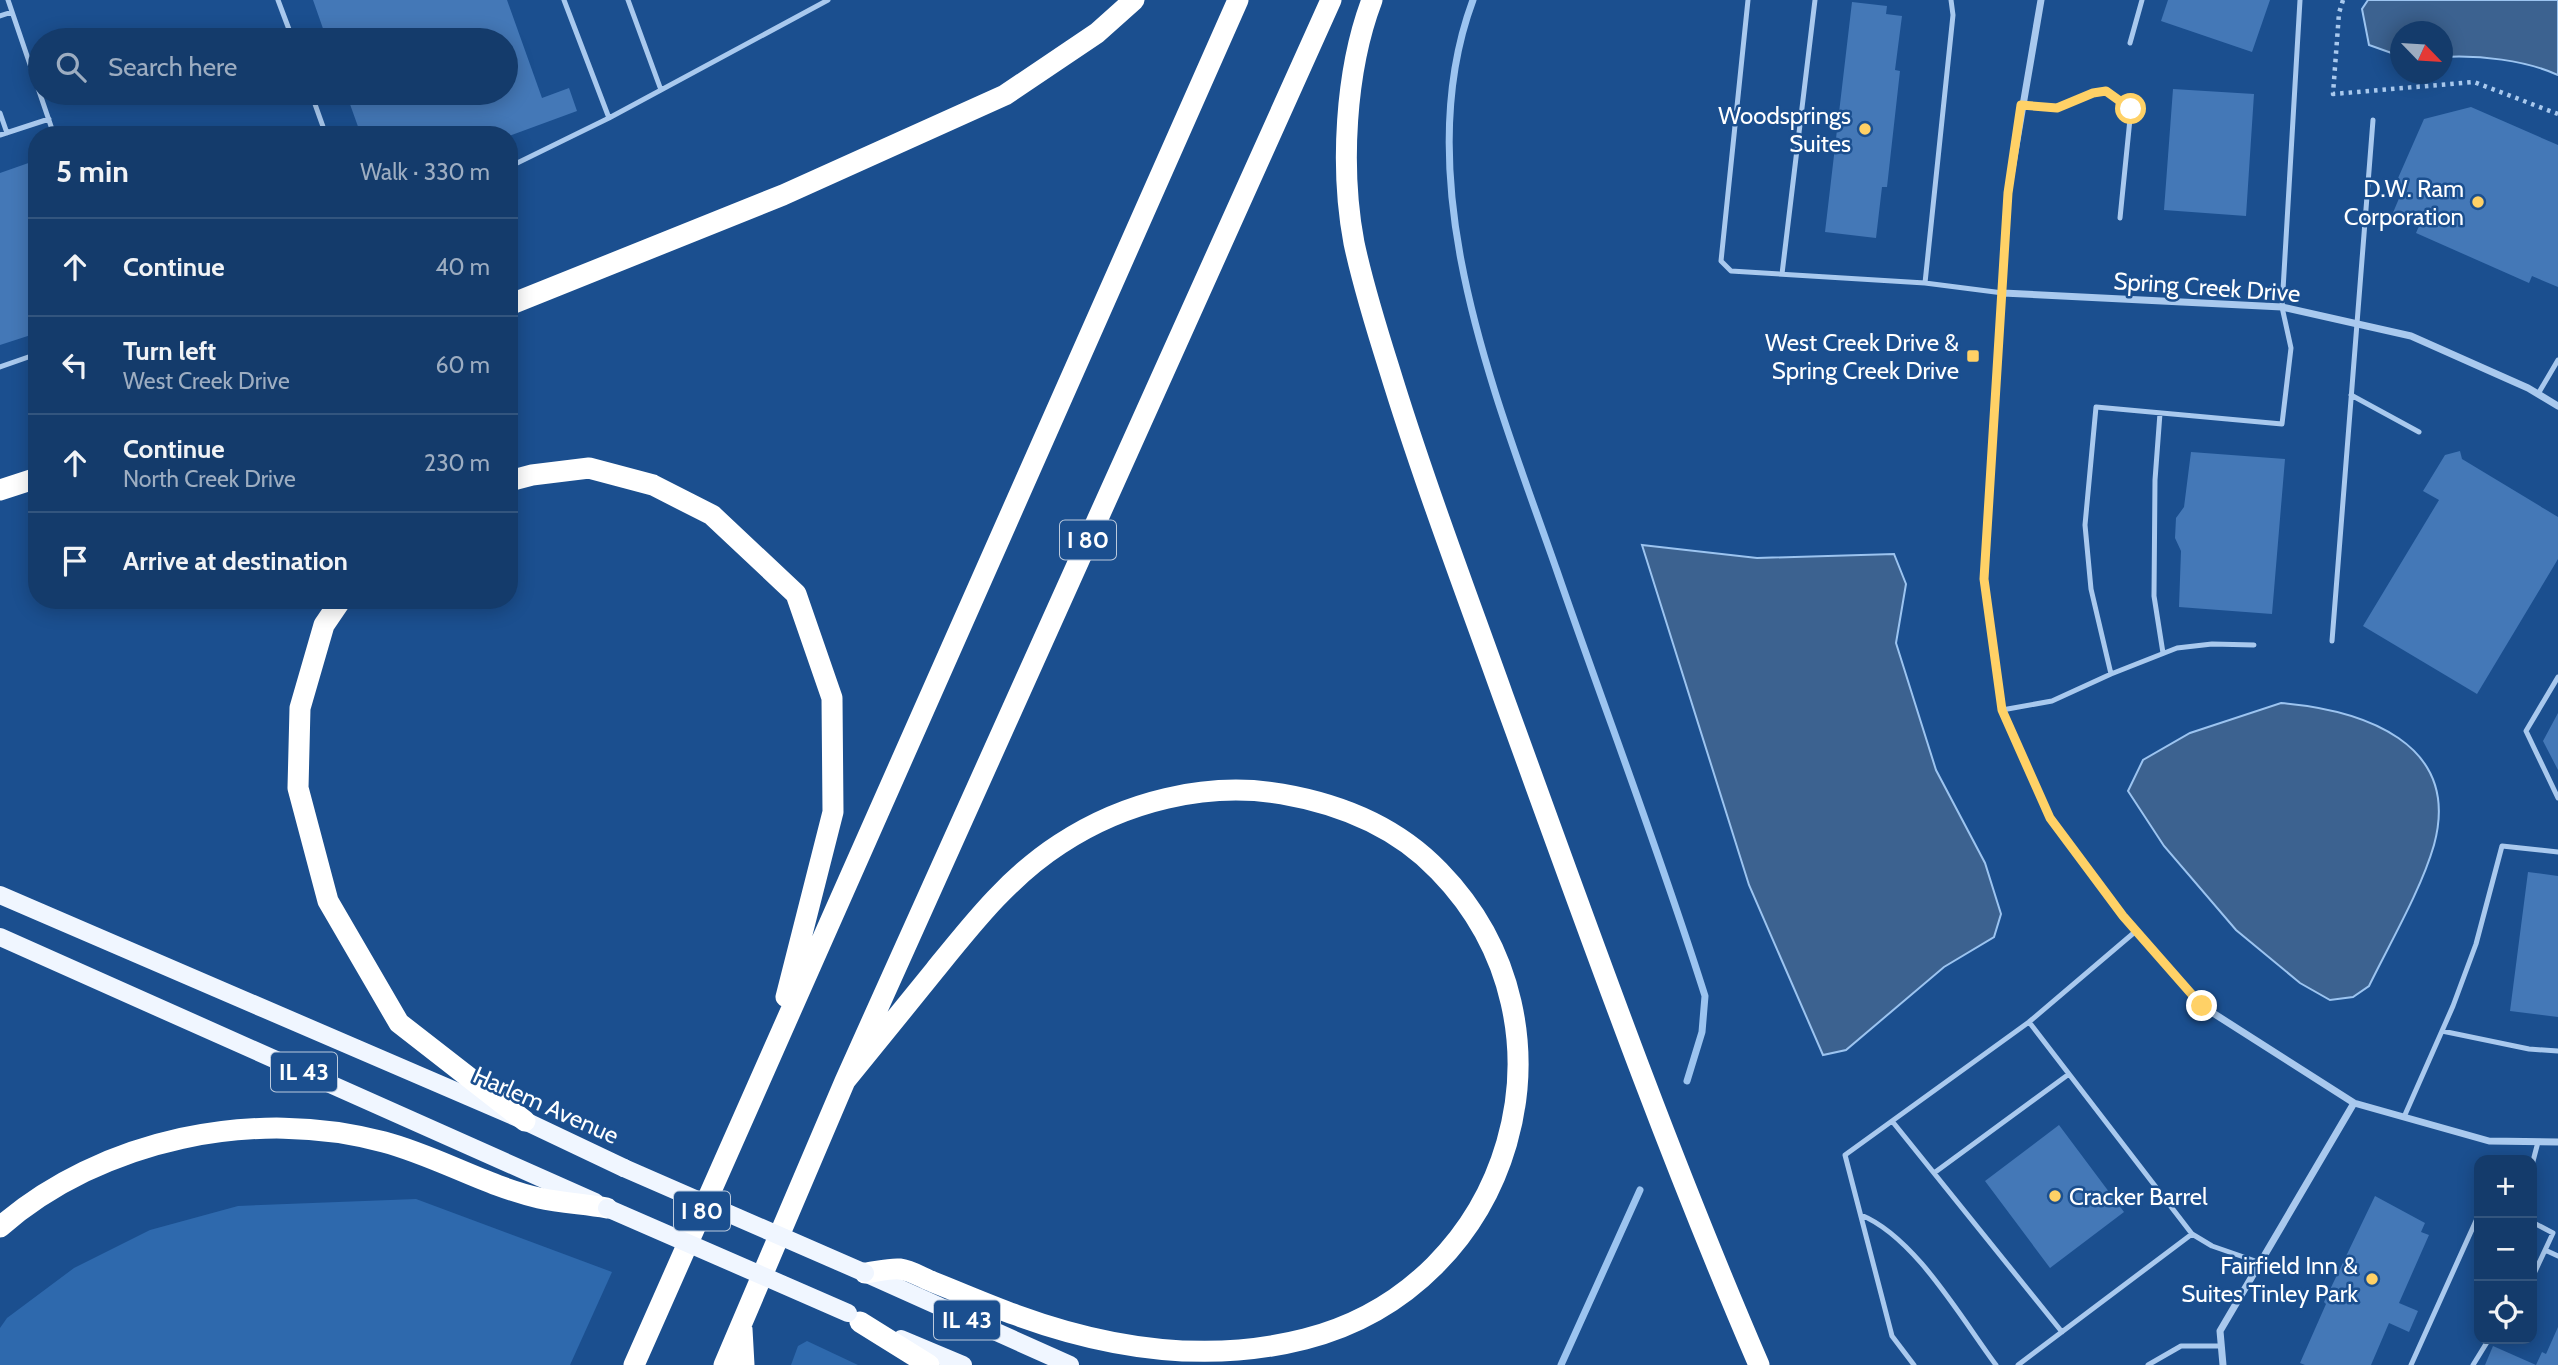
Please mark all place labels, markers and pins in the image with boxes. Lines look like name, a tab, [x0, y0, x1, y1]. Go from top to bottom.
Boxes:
place label: Woodsprings Suites	[1718, 101, 1851, 158]
marker: Woodsprings Suites	[1857, 121, 1873, 137]
place label: D.W. Ram Corporation	[2344, 174, 2464, 231]
marker: D.W. Ram Corporation	[2470, 194, 2486, 210]
place label: West Creek Drive & Spring Creek Drive	[1765, 328, 1959, 385]
marker: West Creek Drive & Spring Creek Drive	[1965, 348, 1981, 364]
place label: Cracker Barrel	[2069, 1182, 2208, 1211]
marker: Cracker Barrel	[2047, 1188, 2063, 1204]
place label: Fairfield Inn & Suites Tinley Park	[2181, 1251, 2358, 1308]
marker: Fairfield Inn & Suites Tinley Park	[2364, 1271, 2380, 1287]

